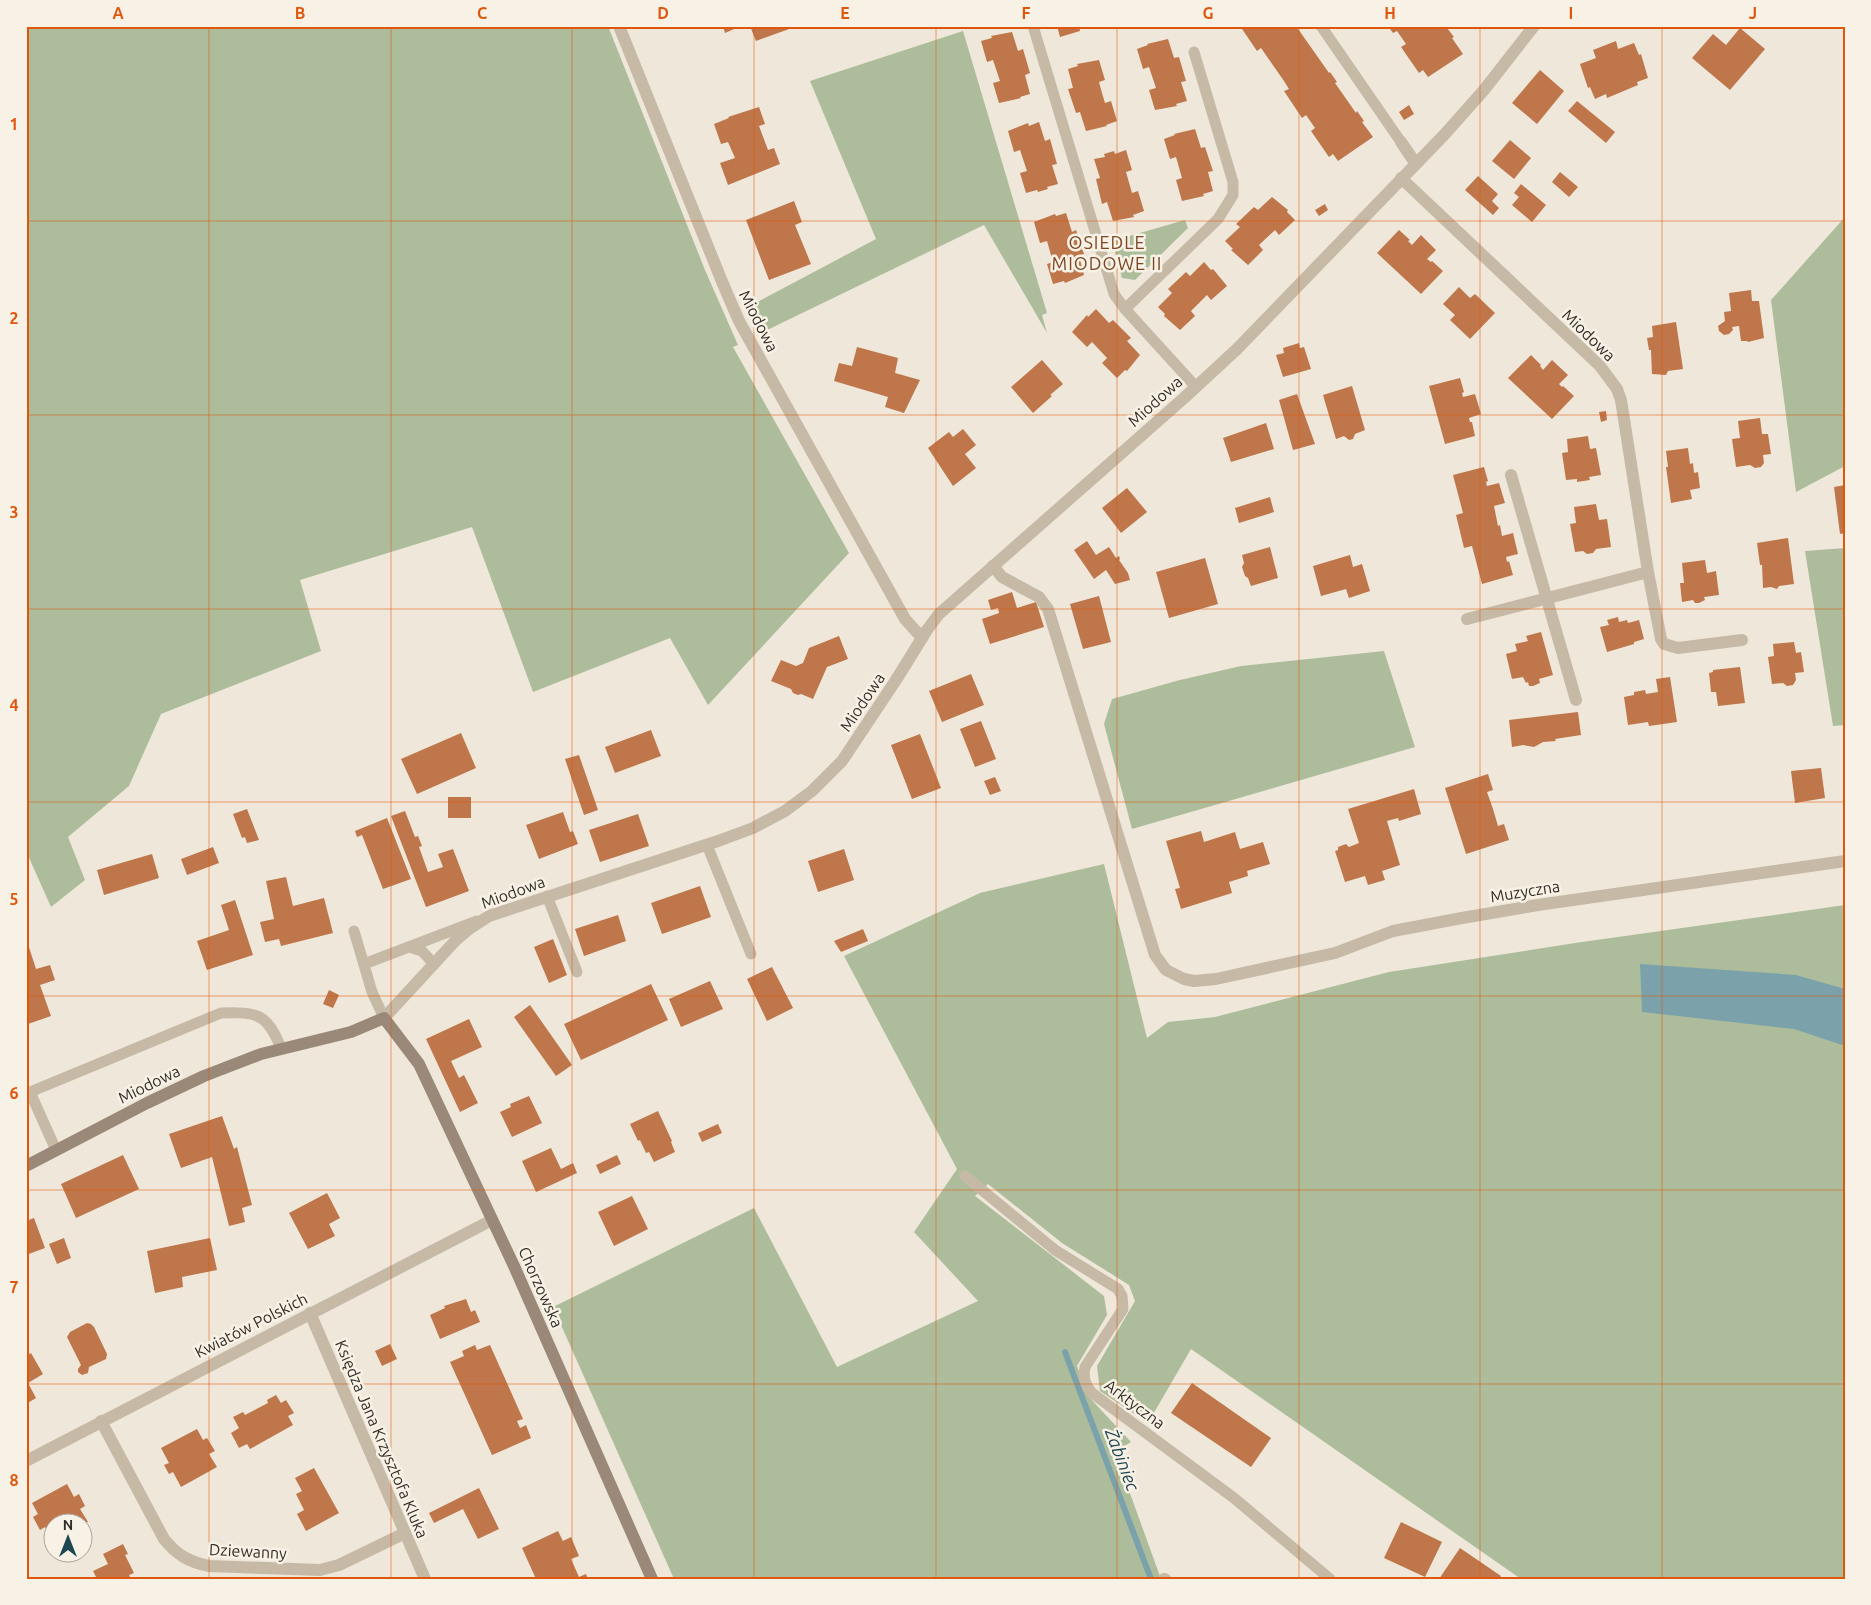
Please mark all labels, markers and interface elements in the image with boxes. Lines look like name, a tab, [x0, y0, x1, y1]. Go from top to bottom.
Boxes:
text: A	[112, 4, 124, 22]
text: B	[295, 4, 305, 22]
text: C	[477, 4, 487, 22]
text: D	[657, 4, 669, 22]
text: E	[840, 4, 850, 22]
text: F	[1022, 4, 1031, 22]
text: G	[1202, 4, 1214, 22]
text: H	[1384, 4, 1396, 22]
text: I	[1569, 4, 1573, 22]
text: J	[1749, 4, 1757, 22]
text: 1	[9, 115, 19, 133]
district label: OSIEDLE MIODOWE II	[1052, 232, 1162, 273]
street label: Miodowa	[736, 287, 782, 355]
street label: Miodowa	[1559, 305, 1619, 365]
text: 2	[9, 309, 19, 327]
street label: Miodowa	[1124, 372, 1186, 430]
text: 3	[9, 503, 19, 521]
street label: Miodowa	[836, 669, 888, 735]
text: 4	[9, 696, 19, 714]
street label: Miodowa	[479, 872, 547, 912]
street label: Muzyczna	[1489, 877, 1561, 905]
text: 5	[9, 890, 19, 908]
street label: Miodowa	[115, 1061, 183, 1107]
text: 6	[9, 1084, 19, 1102]
street label: Chorzowska	[515, 1244, 567, 1330]
text: 7	[9, 1278, 19, 1296]
street label: Kwiatów Polskich	[192, 1289, 310, 1361]
street label: Księdza Jana Krzysztofa Kluka	[332, 1337, 432, 1541]
street label: Arktyczna	[1101, 1376, 1169, 1432]
water label: Żabiniec	[1101, 1425, 1144, 1494]
text: 8	[9, 1471, 19, 1489]
north arrow	[42, 1512, 92, 1562]
text: N	[63, 1517, 73, 1533]
street label: Dziewanny	[209, 1540, 288, 1562]

